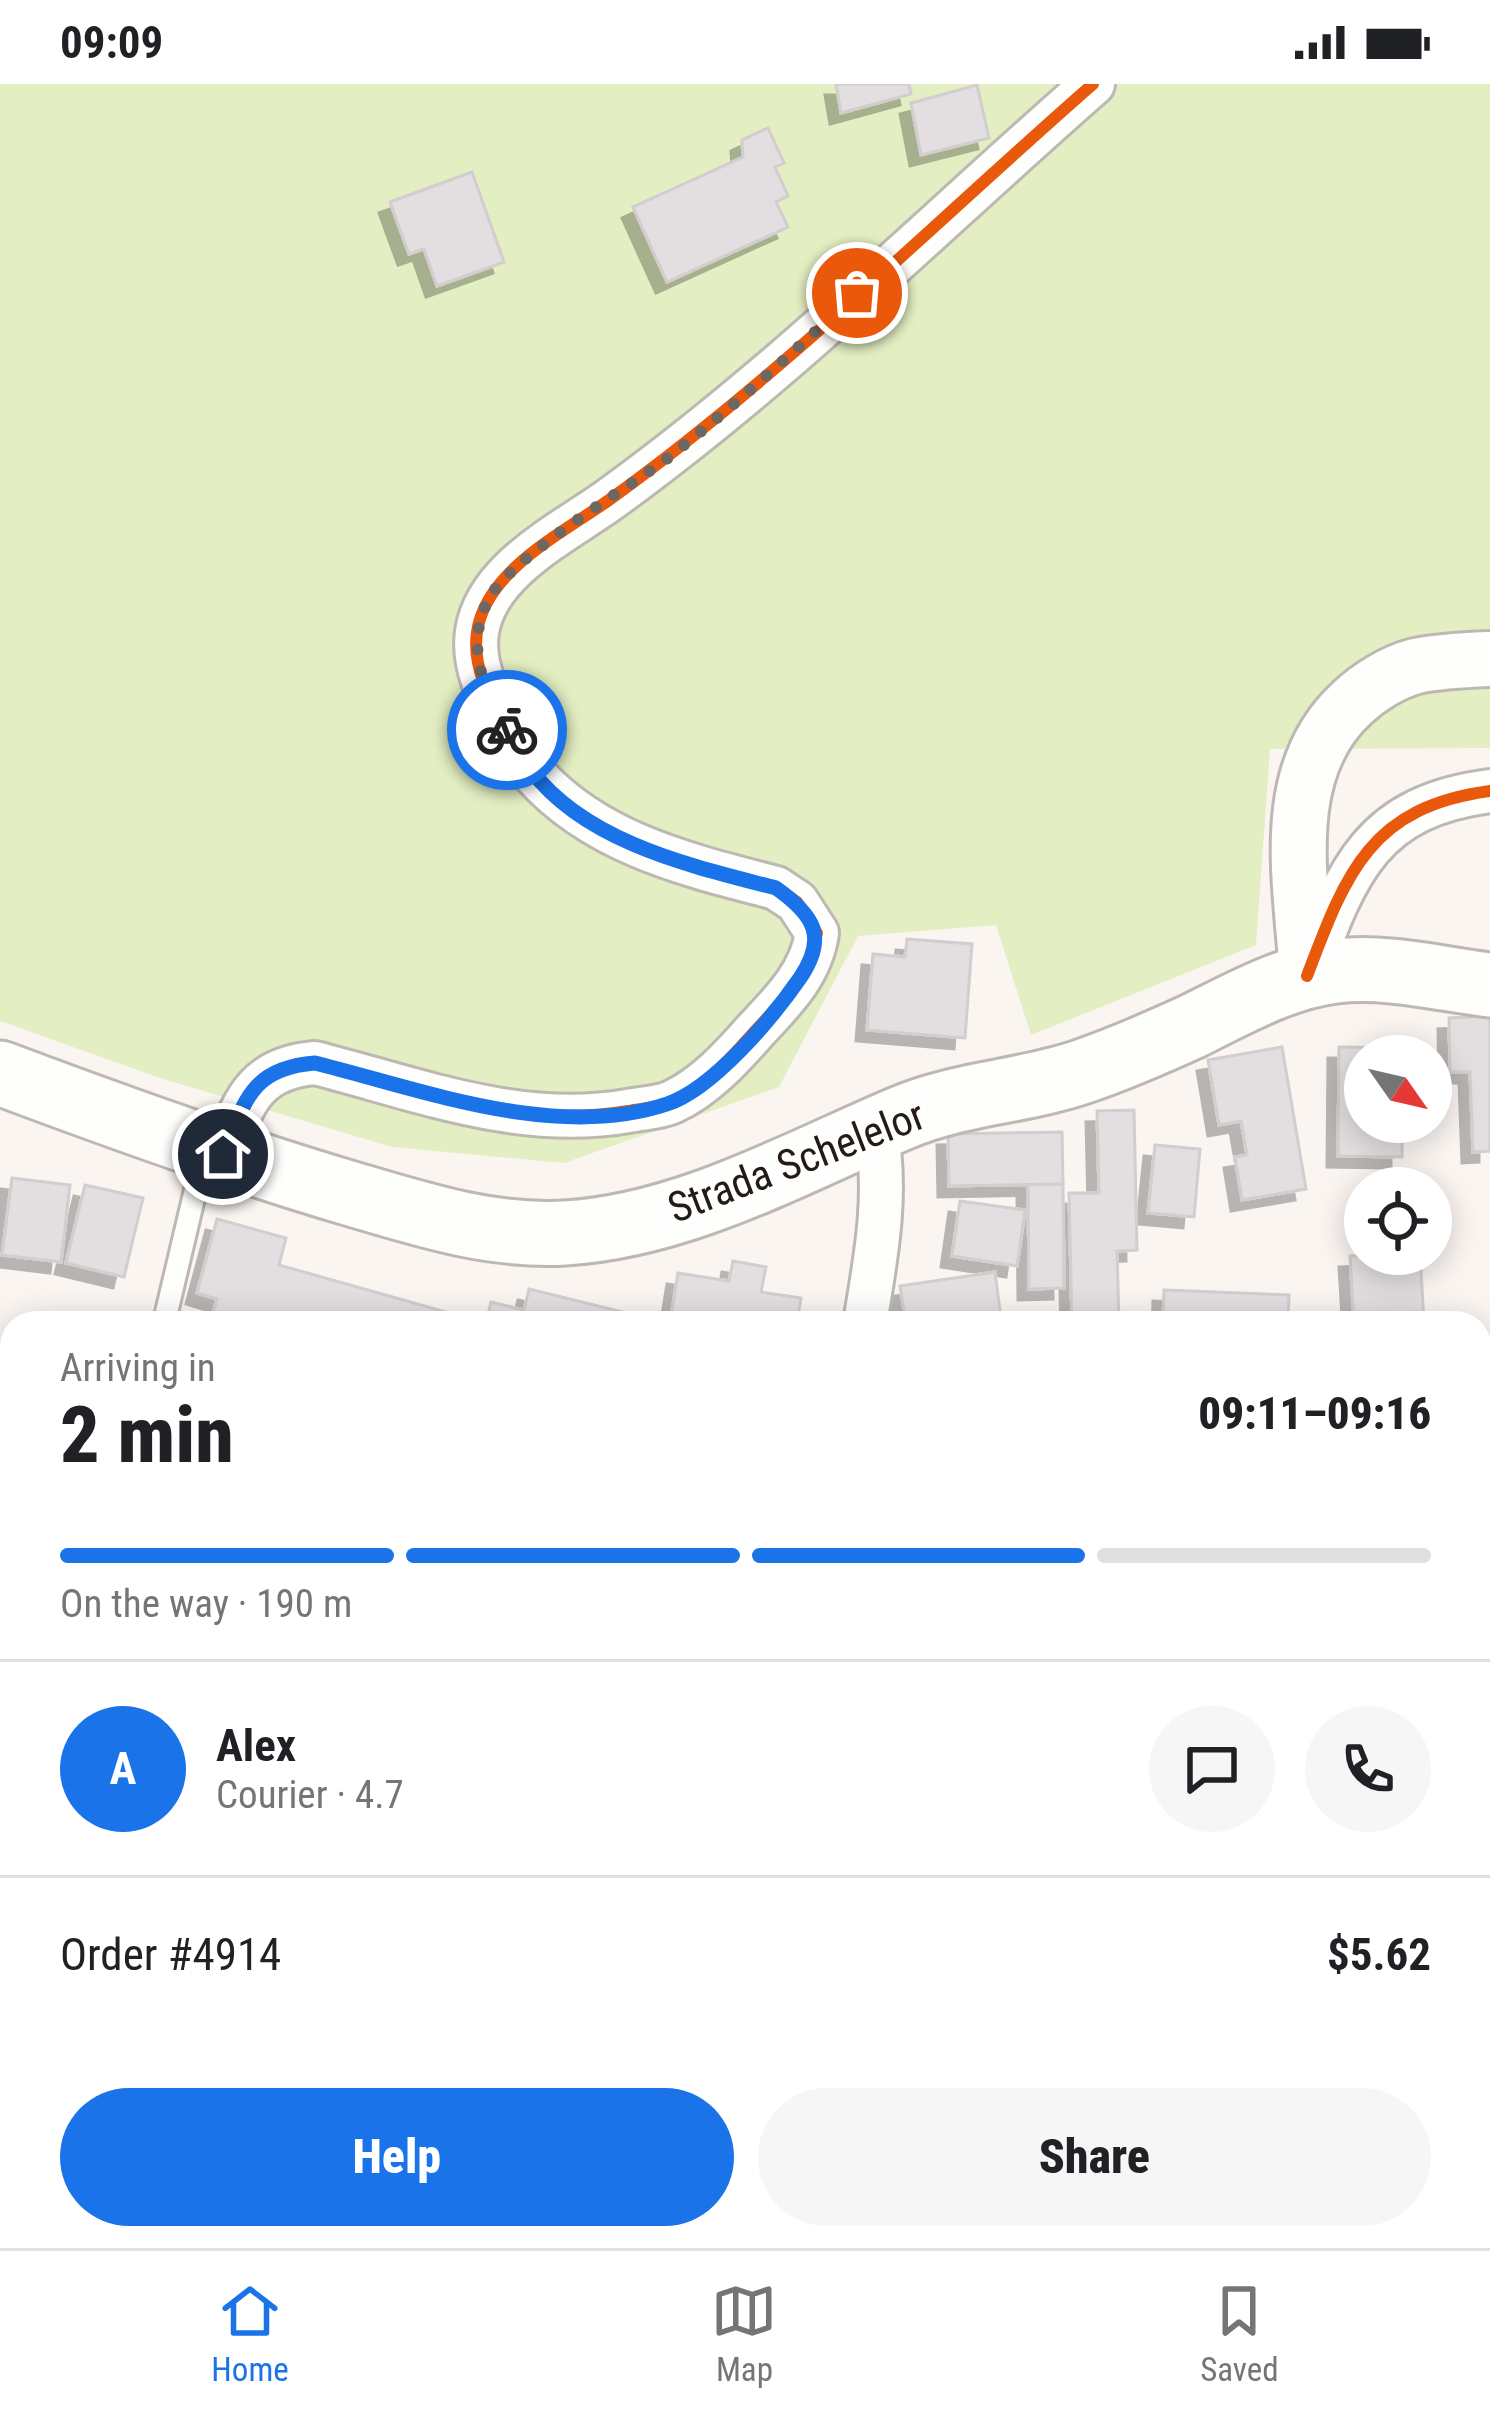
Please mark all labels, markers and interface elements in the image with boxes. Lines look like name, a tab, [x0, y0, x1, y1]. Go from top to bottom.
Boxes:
text: 09:09	[60, 16, 163, 69]
pin	[806, 242, 908, 344]
icon: bag	[824, 260, 890, 326]
courier	[447, 670, 567, 790]
icon: bike	[474, 697, 540, 763]
north arrow	[1344, 1035, 1452, 1143]
map controls	[1344, 1035, 1452, 1275]
street label: Strada Schelelor	[661, 1090, 931, 1233]
pin	[172, 1103, 274, 1205]
icon: home	[190, 1121, 256, 1187]
button: locate	[1344, 1167, 1452, 1275]
text: Arriving in	[60, 1345, 216, 1391]
text: 09:11–09:16	[1198, 1387, 1431, 1440]
text: 2 min	[60, 1390, 234, 1481]
text: On the way · 190 m	[60, 1581, 352, 1627]
button: chat	[1149, 1706, 1275, 1832]
button: phone	[1305, 1706, 1431, 1832]
text: Alex	[216, 1719, 296, 1772]
text: A	[110, 1742, 136, 1795]
text: Courier · 4.7	[216, 1772, 404, 1818]
text: Order #4914	[60, 1928, 281, 1981]
text: $5.62	[1327, 1928, 1431, 1981]
button: Help	[60, 2088, 734, 2226]
button: Share	[758, 2088, 1431, 2226]
tab: Home	[211, 2278, 289, 2389]
tab: Map	[711, 2278, 777, 2389]
tab: Saved	[1200, 2278, 1279, 2389]

